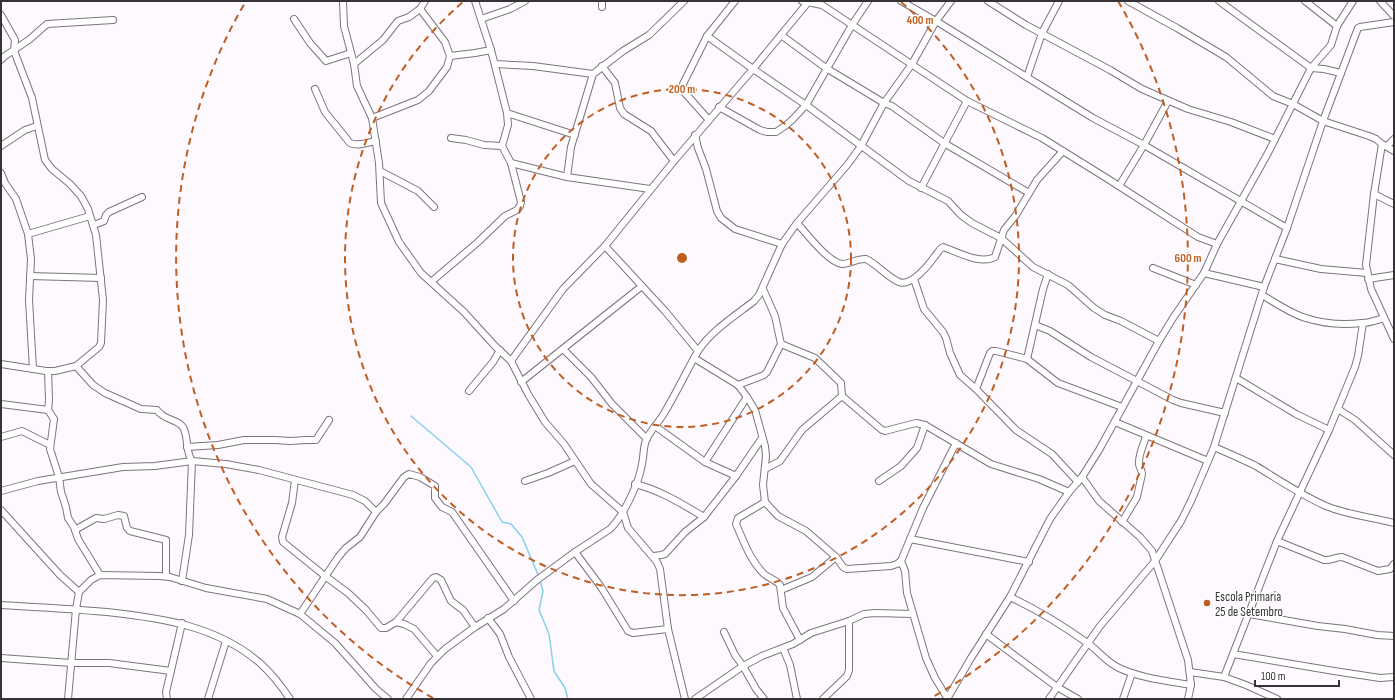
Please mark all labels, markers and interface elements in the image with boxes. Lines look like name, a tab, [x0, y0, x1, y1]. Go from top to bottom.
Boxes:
text: 400 m	[907, 13, 933, 28]
text: 200 m	[669, 82, 695, 97]
centre of rings	[675, 251, 689, 265]
text: 600 m	[1175, 251, 1201, 266]
place label: Escola Primaria 25 de Setembro	[1215, 589, 1283, 620]
marker: Escola Primaria 25 de Setembro	[1202, 598, 1212, 608]
scale bar	[1255, 662, 1339, 688]
text: 100 m	[1261, 669, 1286, 684]

